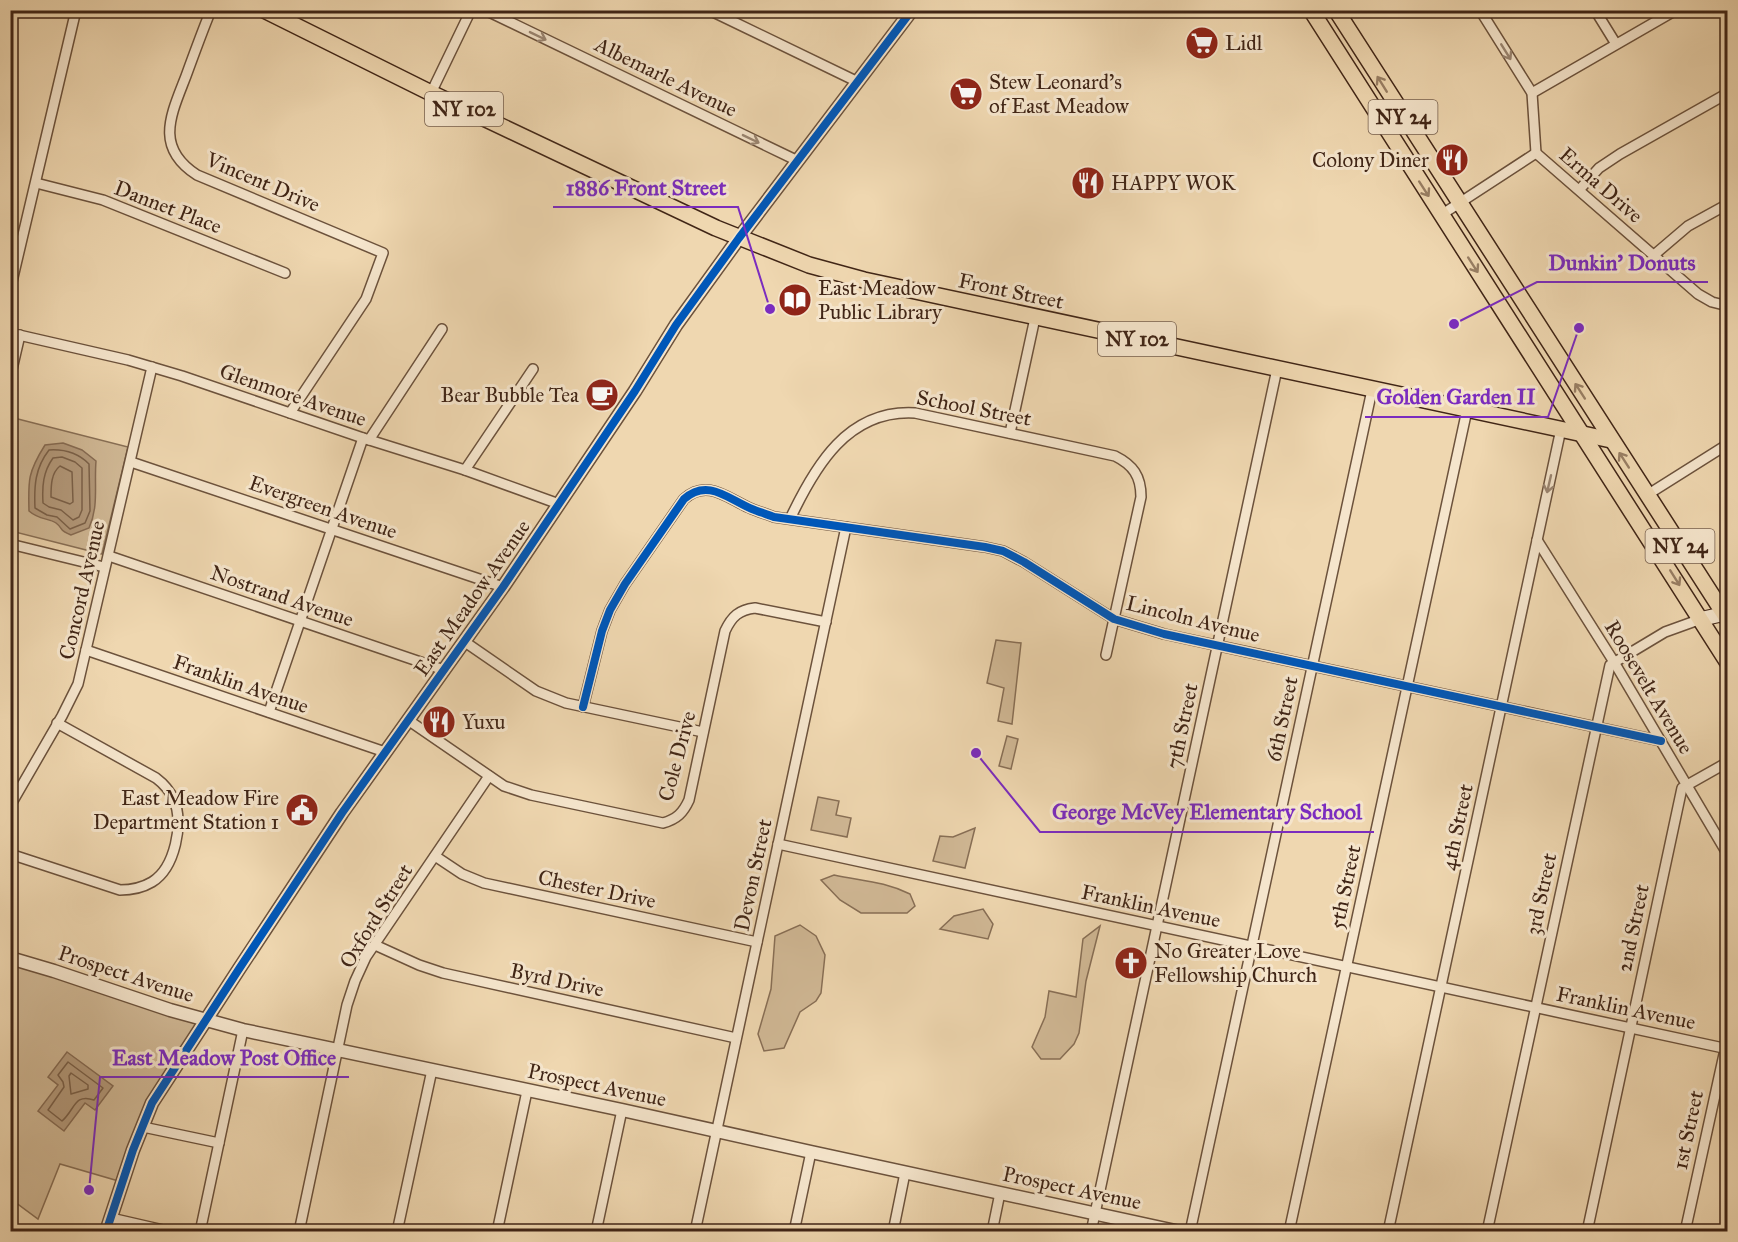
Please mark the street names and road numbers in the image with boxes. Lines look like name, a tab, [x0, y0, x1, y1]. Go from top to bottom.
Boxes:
street label: Albemarle Avenue	[590, 31, 742, 123]
road number: NY 102	[425, 92, 503, 126]
road number: NY 24	[1368, 100, 1438, 134]
street label: Erma Drive	[1554, 142, 1648, 229]
street label: Vincent Drive	[201, 146, 324, 218]
street label: Dannet Place	[111, 175, 226, 239]
street label: Front Street	[956, 267, 1067, 315]
road number: NY 102	[1098, 322, 1176, 356]
street label: Glenmore Avenue	[216, 358, 370, 432]
street label: School Street	[914, 384, 1034, 432]
street label: Evergreen Avenue	[245, 469, 401, 545]
street label: East Meadow Avenue	[408, 515, 536, 681]
street label: Concord Avenue	[53, 518, 111, 662]
road number: NY 24	[1646, 529, 1714, 563]
street label: Nostrand Avenue	[207, 559, 357, 633]
street label: Lincoln Avenue	[1123, 590, 1263, 648]
street label: Roosevelt Avenue	[1599, 615, 1699, 759]
street label: Franklin Avenue	[170, 649, 312, 719]
street label: 6th Street	[1260, 673, 1304, 764]
street label: 7th Street	[1160, 680, 1204, 771]
street label: Cole Drive	[652, 708, 702, 804]
street label: 4th Street	[1435, 781, 1479, 872]
street label: Devon Street	[728, 816, 778, 933]
street label: 5th Street	[1323, 842, 1367, 932]
street label: 3rd Street	[1520, 850, 1563, 938]
street label: Oxford Street	[334, 859, 419, 973]
street label: Chester Drive	[536, 864, 658, 914]
street label: Franklin Avenue	[1079, 879, 1223, 933]
street label: 2nd Street	[1611, 881, 1655, 974]
street label: Prospect Avenue	[55, 940, 197, 1008]
street label: Byrd Drive	[508, 957, 606, 1003]
street label: Franklin Avenue	[1554, 981, 1698, 1035]
street label: Prospect Avenue	[525, 1058, 669, 1112]
street label: 1st Street	[1667, 1088, 1709, 1172]
street label: Prospect Avenue	[1000, 1161, 1144, 1215]

